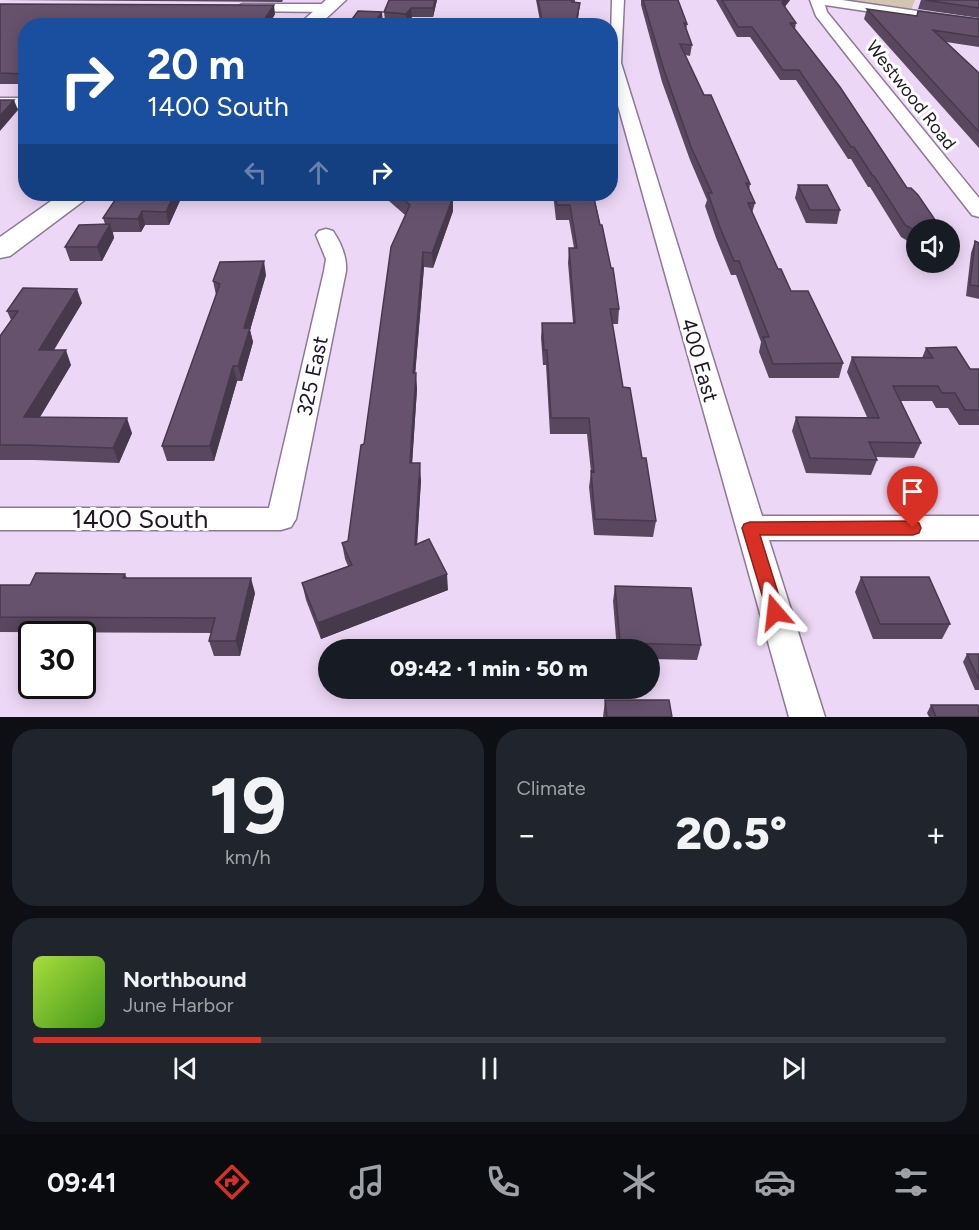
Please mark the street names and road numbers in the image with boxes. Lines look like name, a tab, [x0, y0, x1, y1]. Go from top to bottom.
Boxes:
street label: Westwood Road	[861, 36, 961, 154]
street label: 400 East	[676, 315, 724, 405]
street label: 325 East	[291, 334, 333, 418]
street label: 1400 South	[72, 503, 208, 535]

